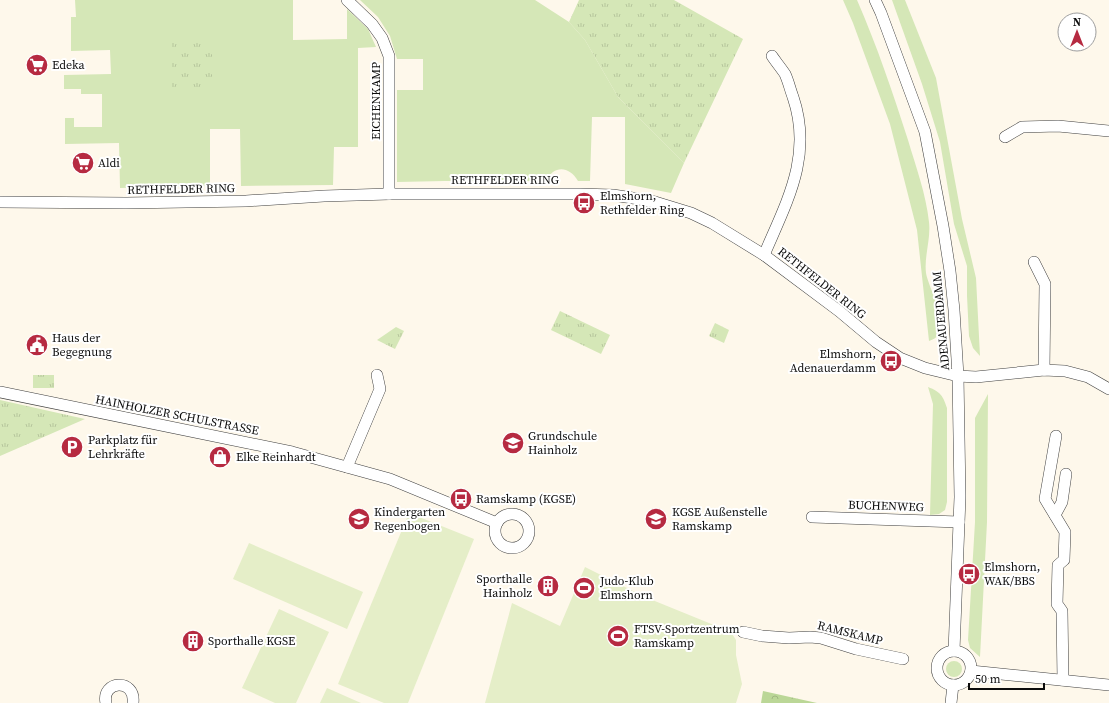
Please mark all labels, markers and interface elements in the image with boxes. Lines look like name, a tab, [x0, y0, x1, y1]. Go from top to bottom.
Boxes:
north arrow	[1057, 12, 1097, 52]
text: N	[1073, 15, 1081, 30]
supermarket icon: Edeka	[24, 52, 50, 78]
place label: Edeka	[52, 57, 86, 73]
street label: EICHENKAMP	[368, 62, 384, 140]
supermarket icon: Aldi	[70, 150, 96, 176]
place label: Aldi	[98, 155, 120, 171]
street label: RETHFELDER RING	[451, 172, 559, 188]
street label: RETHFELDER RING	[127, 180, 235, 198]
place label: Elmshorn, Rethfelder Ring	[600, 188, 684, 218]
bus stop icon: Elmshorn, Rethfelder Ring	[571, 190, 597, 216]
street label: RETHFELDER RING	[775, 244, 869, 322]
street label: ADENAUERDAMM	[929, 271, 953, 371]
place label: Haus der Begegnung	[52, 330, 112, 360]
public building icon: Haus der Begegnung	[24, 332, 50, 358]
place label: Elmshorn, Adenauerdamm	[790, 346, 876, 376]
bus stop icon: Elmshorn, Adenauerdamm	[878, 348, 904, 374]
street label: HAINHOLZER SCHULSTRASSE	[94, 391, 260, 439]
place label: Grundschule Hainholz	[528, 428, 597, 458]
school or university icon: Grundschule Hainholz	[500, 430, 526, 456]
place label: Parkplatz für Lehrkräfte	[88, 432, 157, 462]
parking icon: Parkplatz für Lehrkräfte	[59, 434, 85, 460]
shop icon: Elke Reinhardt	[207, 444, 233, 470]
place label: Elke Reinhardt	[236, 449, 316, 465]
bus stop icon: Ramskamp (KGSE)	[448, 486, 474, 512]
place label: Ramskamp (KGSE)	[476, 491, 576, 507]
street label: BUCHENWEG	[848, 497, 924, 515]
place label: Kindergarten Regenbogen	[374, 504, 445, 534]
place label: KGSE Außenstelle Ramskamp	[672, 504, 767, 534]
school or university icon: Kindergarten Regenbogen	[346, 506, 372, 532]
school or university icon: KGSE Außenstelle Ramskamp	[643, 506, 669, 532]
place label: Elmshorn, WAK/BBS	[984, 559, 1040, 589]
bus stop icon: Elmshorn, WAK/BBS	[956, 561, 982, 587]
place label: Sporthalle Hainholz	[477, 571, 533, 601]
building icon: Sporthalle Hainholz	[535, 573, 561, 599]
place label: Judo-Klub Elmshorn	[599, 573, 654, 603]
sports icon: Judo-Klub Elmshorn	[571, 575, 597, 601]
street label: RAMSKAMP	[816, 617, 884, 649]
place label: FTSV-Sportzentrum Ramskamp	[634, 621, 740, 651]
sports icon: FTSV-Sportzentrum Ramskamp	[605, 623, 631, 649]
building icon: Sporthalle KGSE	[180, 628, 206, 654]
place label: Sporthalle KGSE	[208, 633, 295, 649]
scale bar	[969, 665, 1044, 691]
text: 50 m	[975, 671, 1001, 687]

